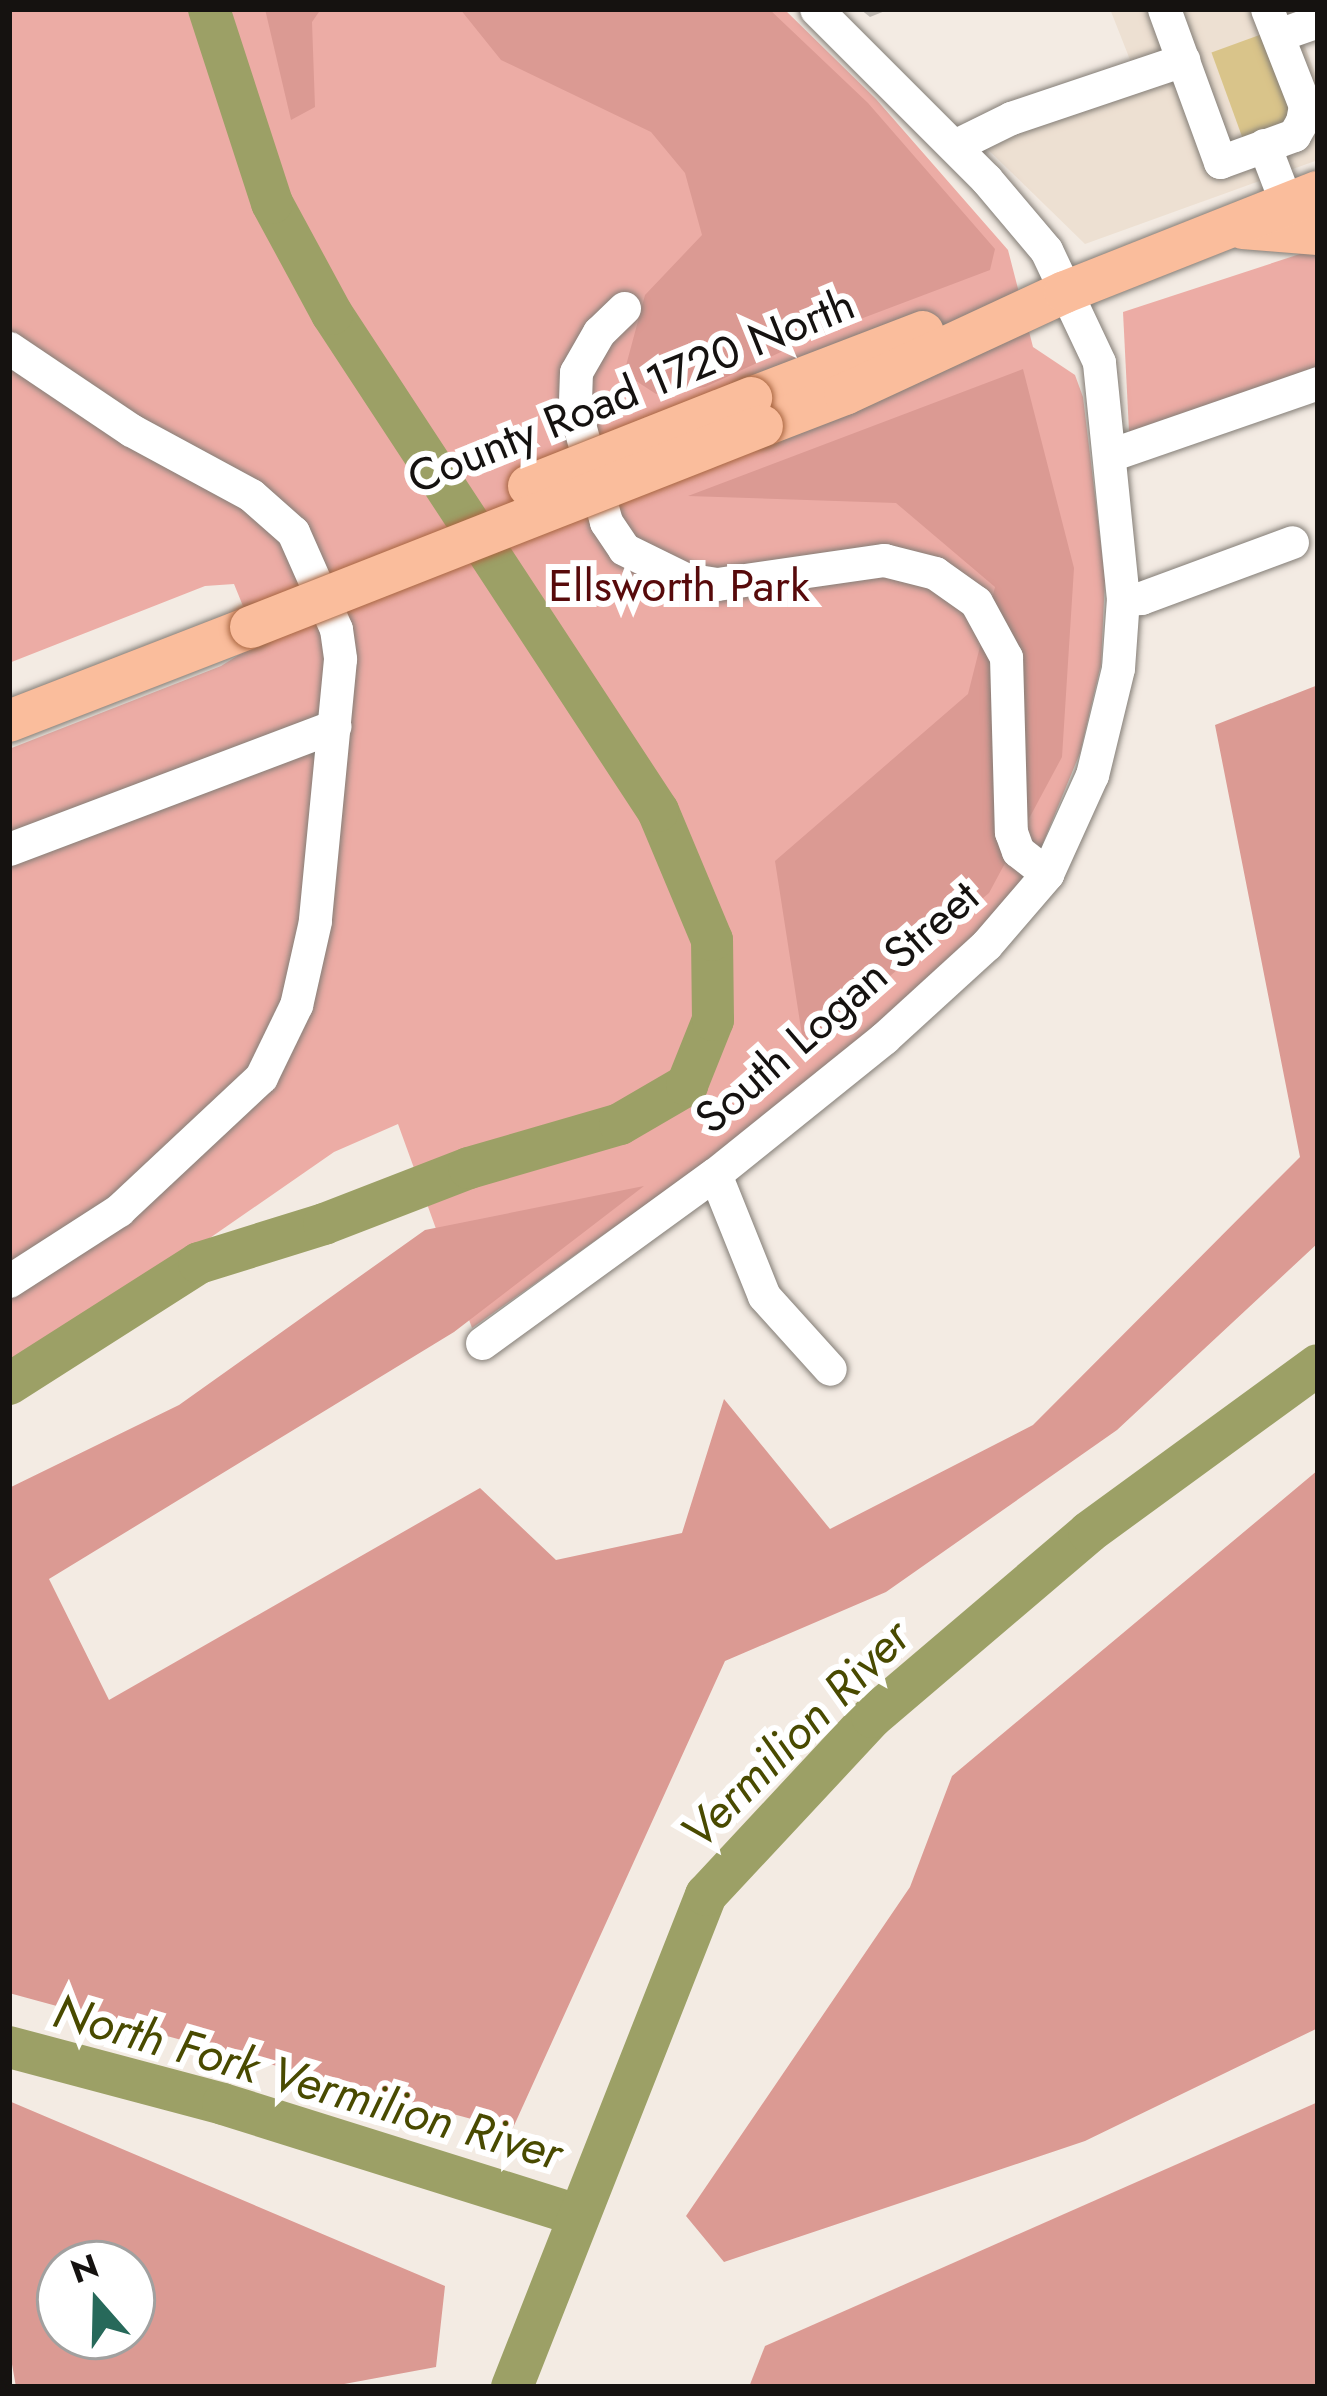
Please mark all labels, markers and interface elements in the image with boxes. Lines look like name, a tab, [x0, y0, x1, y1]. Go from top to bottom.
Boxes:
street label: County Road 1720 North	[400, 277, 862, 505]
park label: Ellsworth Park	[548, 559, 810, 613]
street label: South Logan Street	[684, 869, 990, 1145]
water label: Vermilion River	[668, 1607, 922, 1861]
water label: North Fork Vermilion River	[47, 1982, 569, 2182]
north arrow	[36, 2240, 156, 2360]
text: N	[64, 2242, 105, 2295]

